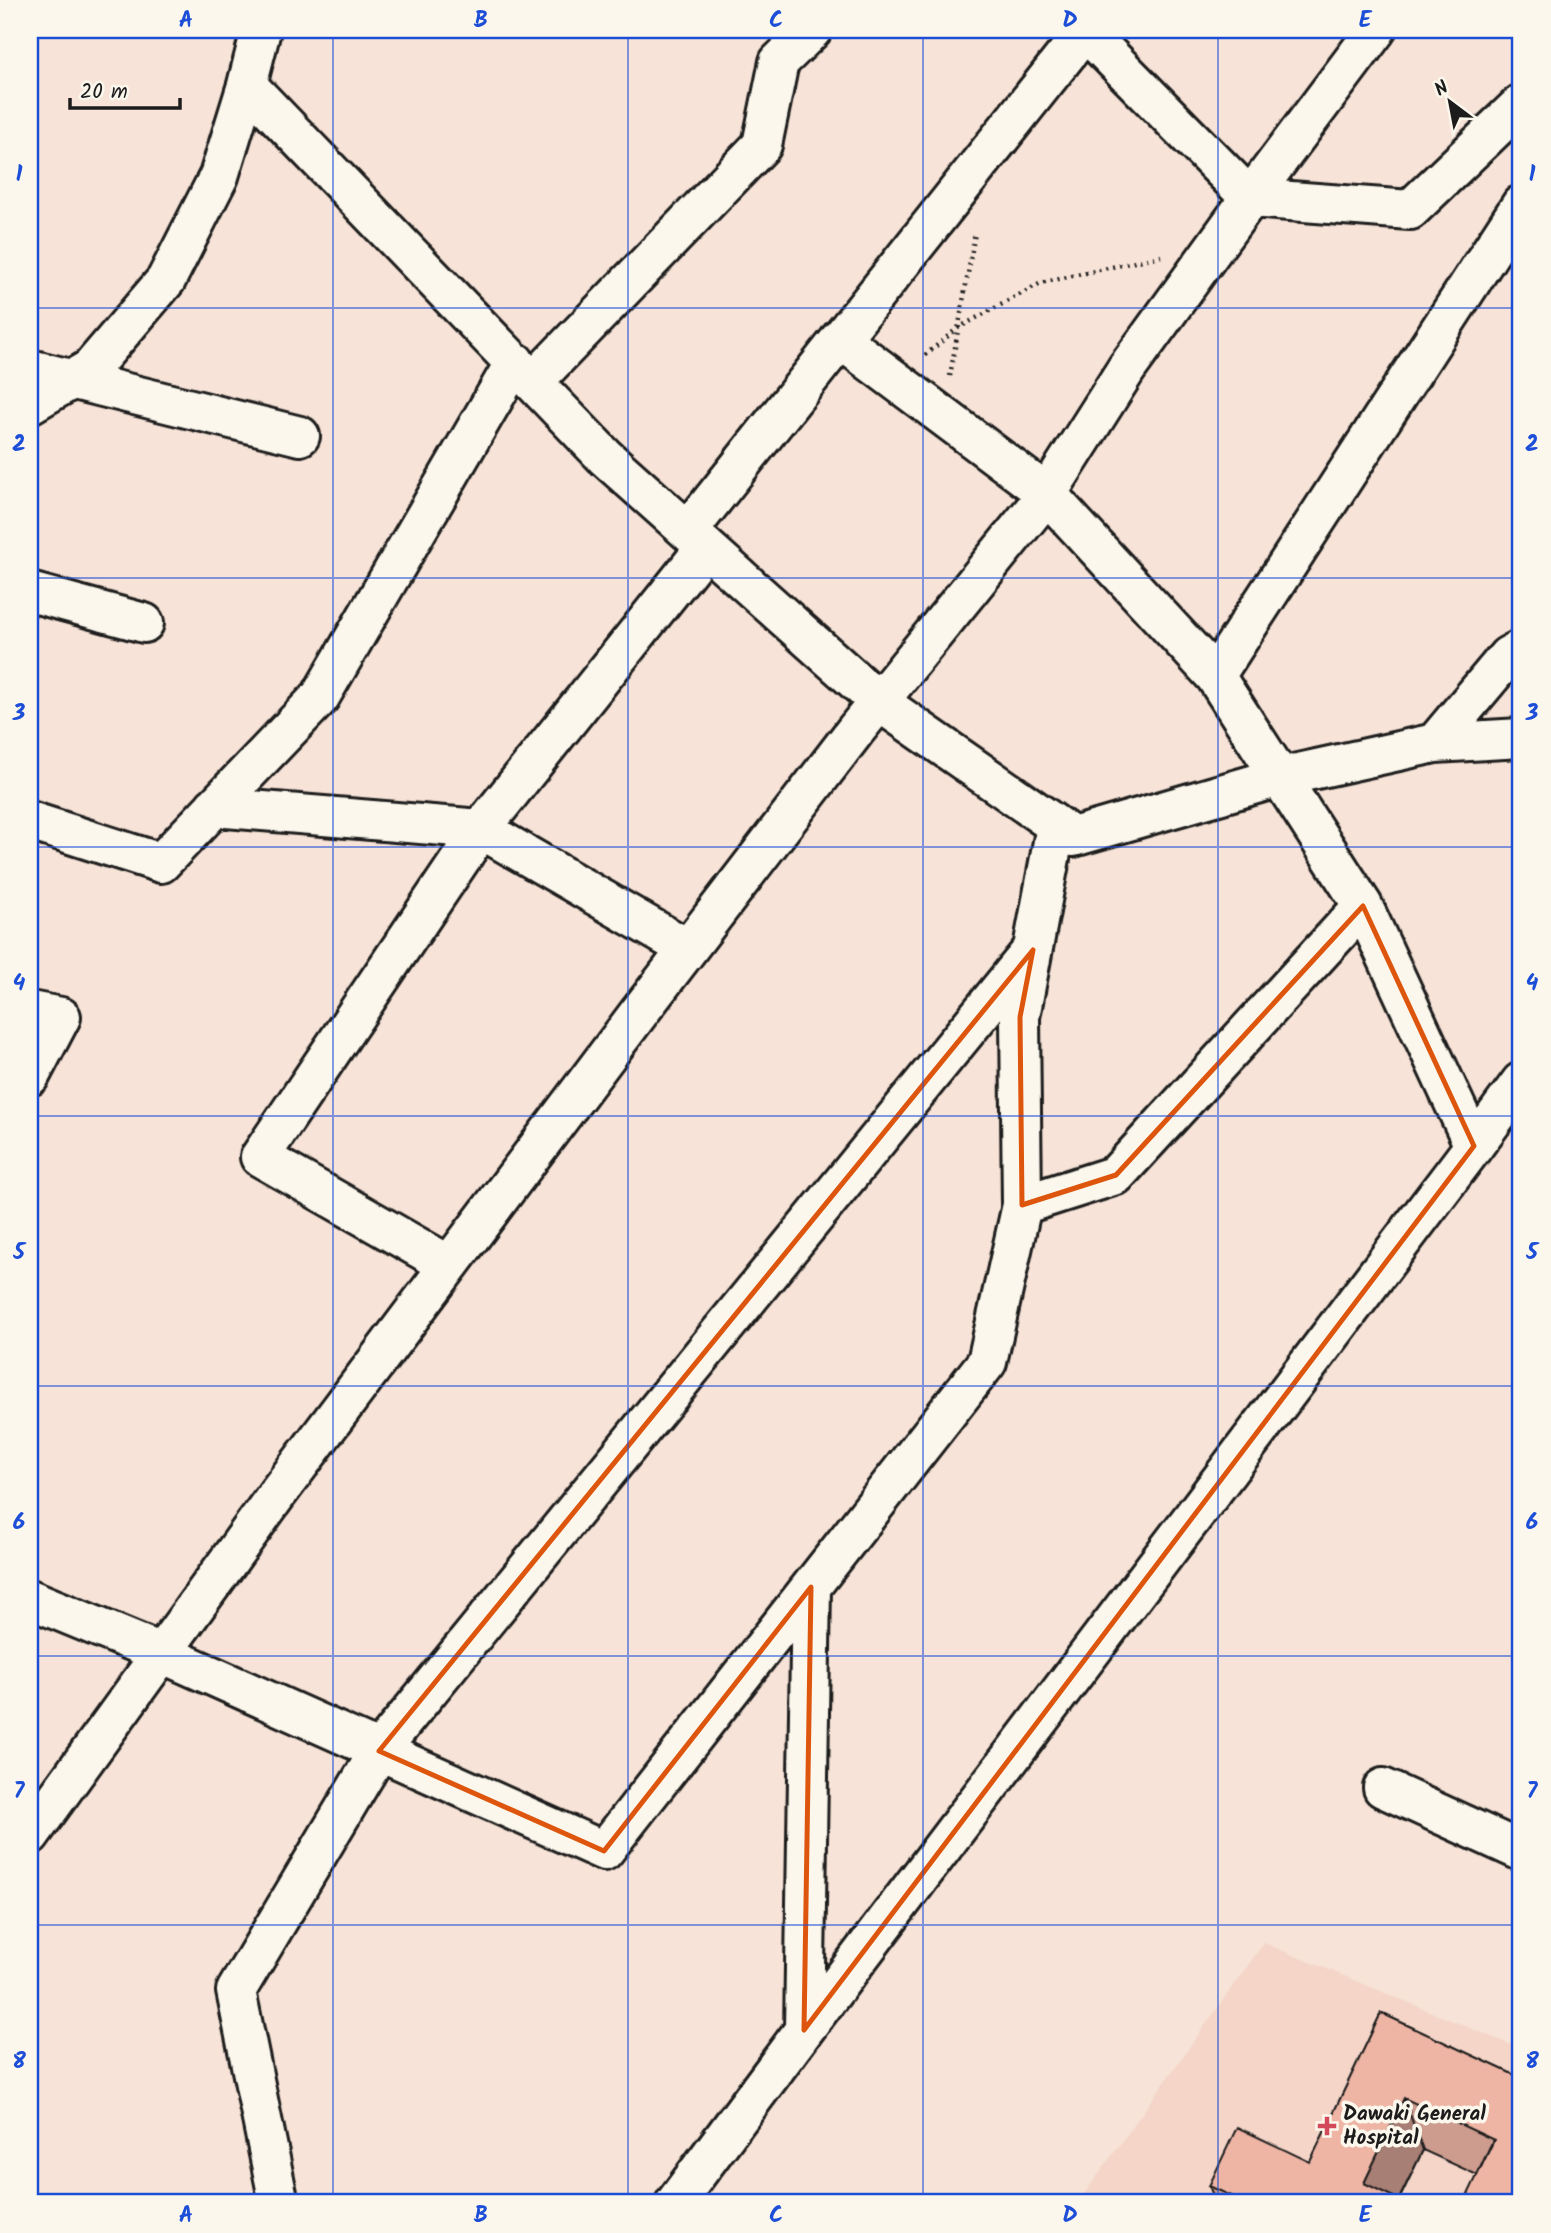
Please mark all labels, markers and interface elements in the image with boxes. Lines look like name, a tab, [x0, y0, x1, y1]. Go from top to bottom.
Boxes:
text: A	[179, 3, 193, 39]
text: B	[474, 3, 488, 39]
text: C	[769, 3, 783, 39]
text: D	[1062, 3, 1078, 39]
text: E	[1359, 3, 1373, 39]
scale bar	[70, 66, 180, 110]
north arrow	[1414, 66, 1484, 136]
text: N	[1429, 73, 1455, 105]
text: 20 m	[80, 76, 128, 109]
text: 1	[16, 157, 23, 193]
text: 1	[1529, 157, 1536, 193]
text: 2	[12, 427, 26, 463]
text: 2	[1525, 427, 1539, 463]
text: 3	[12, 696, 26, 732]
text: 3	[1525, 696, 1539, 732]
text: 4	[13, 966, 26, 1002]
text: 4	[1526, 966, 1539, 1002]
text: 5	[12, 1235, 27, 1271]
text: 5	[1525, 1235, 1540, 1271]
text: 6	[13, 1505, 25, 1541]
text: 6	[1526, 1505, 1538, 1541]
text: 7	[14, 1774, 26, 1810]
text: 7	[1527, 1774, 1539, 1810]
text: 8	[12, 2044, 26, 2080]
text: 8	[1525, 2044, 1539, 2080]
place label: Dawaki General Hospital	[1343, 2098, 1486, 2155]
marker: Dawaki General Hospital	[1317, 2116, 1337, 2136]
text: A	[179, 2198, 193, 2233]
text: B	[474, 2198, 488, 2233]
text: C	[769, 2198, 783, 2233]
text: D	[1062, 2198, 1078, 2233]
text: E	[1359, 2198, 1373, 2233]

